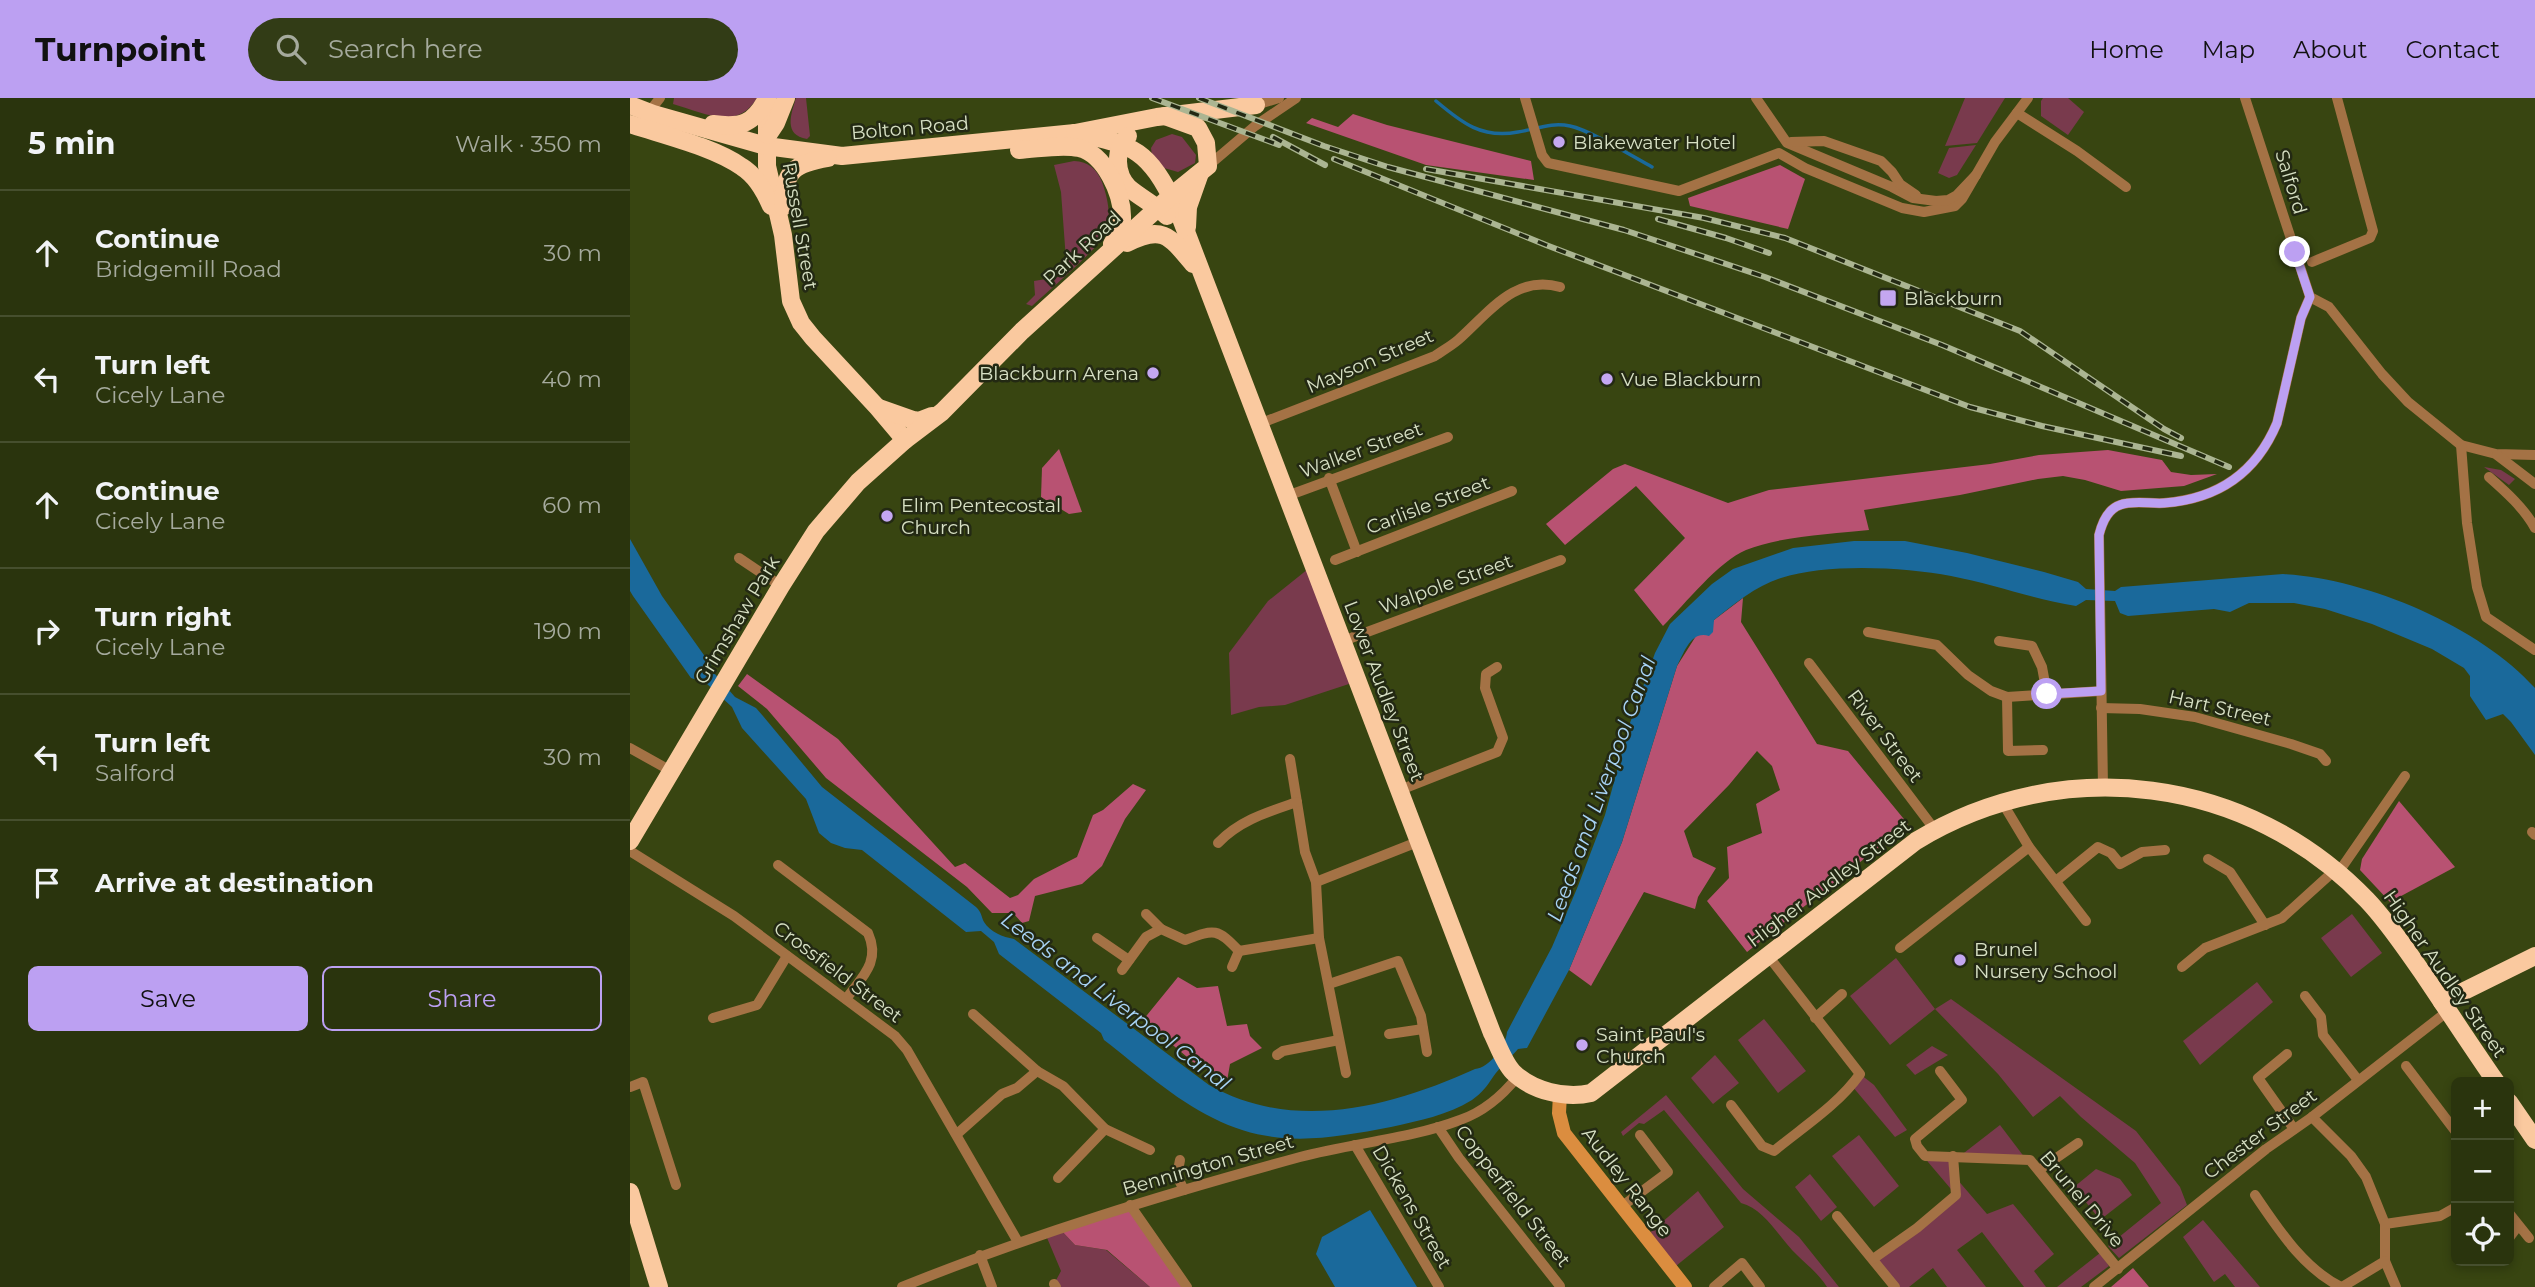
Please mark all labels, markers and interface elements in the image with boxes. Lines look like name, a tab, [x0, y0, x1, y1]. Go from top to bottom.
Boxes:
search box	[248, 18, 738, 81]
text: Turnpoint	[35, 29, 206, 69]
icon: search	[272, 30, 310, 68]
text: Search here	[328, 33, 483, 65]
text: Home	[2089, 35, 2164, 64]
text: Map	[2202, 35, 2255, 64]
text: About	[2293, 35, 2367, 64]
text: Contact	[2405, 35, 2500, 64]
street label: Bolton Road	[850, 111, 970, 145]
text: 5 min	[28, 125, 116, 162]
text: Walk · 350 m	[455, 130, 602, 158]
place label: Blakewater Hotel	[1573, 131, 1736, 154]
marker: Blakewater Hotel	[1551, 134, 1567, 150]
street label: Salford	[2270, 147, 2312, 217]
street label: Russell Street	[777, 160, 823, 292]
street label: Park Road	[1038, 206, 1126, 290]
text: Continue	[95, 223, 220, 255]
icon: ahead	[28, 234, 66, 272]
route end	[2279, 236, 2310, 267]
text: 30 m	[543, 239, 602, 267]
text: Bridgemill Road	[95, 255, 282, 283]
place label: Blackburn	[1904, 287, 2003, 310]
marker: Blackburn	[1878, 288, 1898, 308]
street label: Mayson Street	[1303, 324, 1437, 398]
text: Turn left	[95, 349, 211, 381]
icon: left	[28, 360, 66, 398]
place label: Blackburn Arena	[979, 362, 1139, 385]
text: 40 m	[541, 365, 602, 393]
marker: Blackburn Arena	[1145, 365, 1161, 381]
place label: Vue Blackburn	[1621, 368, 1761, 391]
marker: Vue Blackburn	[1599, 371, 1615, 387]
text: Cicely Lane	[95, 381, 225, 409]
street label: Walker Street	[1297, 417, 1426, 483]
street label: Carlisle Street	[1363, 471, 1493, 539]
text: Continue	[95, 475, 220, 507]
icon: ahead	[28, 486, 66, 524]
text: 60 m	[542, 491, 602, 519]
place label: Elim Pentecostal Church	[901, 494, 1061, 539]
text: Cicely Lane	[95, 507, 225, 535]
marker: Elim Pentecostal Church	[879, 508, 895, 524]
street label: Walpole Street	[1376, 549, 1516, 619]
street label: Grimshaw Park	[690, 551, 785, 688]
street label: Lower Audley Street	[1339, 598, 1429, 785]
text: Turn right	[95, 601, 231, 633]
icon: right	[28, 612, 66, 650]
text: 190 m	[534, 617, 602, 645]
text: Cicely Lane	[95, 633, 225, 661]
water label: Leeds and Liverpool Canal	[1541, 653, 1661, 925]
route start	[2031, 678, 2062, 709]
street label: River Street	[1843, 685, 1928, 787]
street label: Hart Street	[2166, 685, 2274, 731]
text: Turn left	[95, 727, 211, 759]
icon: left	[28, 738, 66, 776]
text: 30 m	[543, 743, 602, 771]
text: Salford	[95, 759, 175, 787]
street label: Higher Audley Street	[1743, 814, 1916, 952]
icon: arrive	[28, 864, 66, 902]
text: Arrive at destination	[95, 867, 374, 899]
street label: Higher Audley Street	[2379, 886, 2512, 1062]
water label: Leeds and Liverpool Canal	[996, 907, 1236, 1096]
street label: Crossfield Street	[769, 916, 907, 1028]
place label: Brunel Nursery School	[1974, 938, 2117, 983]
marker: Brunel Nursery School	[1952, 952, 1968, 968]
button: Save	[28, 966, 308, 1031]
button: Share	[322, 966, 602, 1031]
place label: Saint Paul's Church	[1596, 1023, 1705, 1068]
marker: Saint Paul's Church	[1574, 1037, 1590, 1053]
map controls	[2451, 1077, 2514, 1266]
button: +	[2451, 1077, 2514, 1140]
street label: Chester Street	[2199, 1084, 2321, 1184]
street label: Copperfield Street	[1451, 1121, 1576, 1272]
street label: Audley Range	[1577, 1123, 1677, 1241]
street label: Bennington Street	[1120, 1129, 1297, 1200]
button: −	[2451, 1140, 2514, 1203]
street label: Dickens Street	[1367, 1141, 1457, 1273]
street label: Brunel Drive	[2035, 1146, 2129, 1252]
button: locate	[2451, 1203, 2514, 1266]

